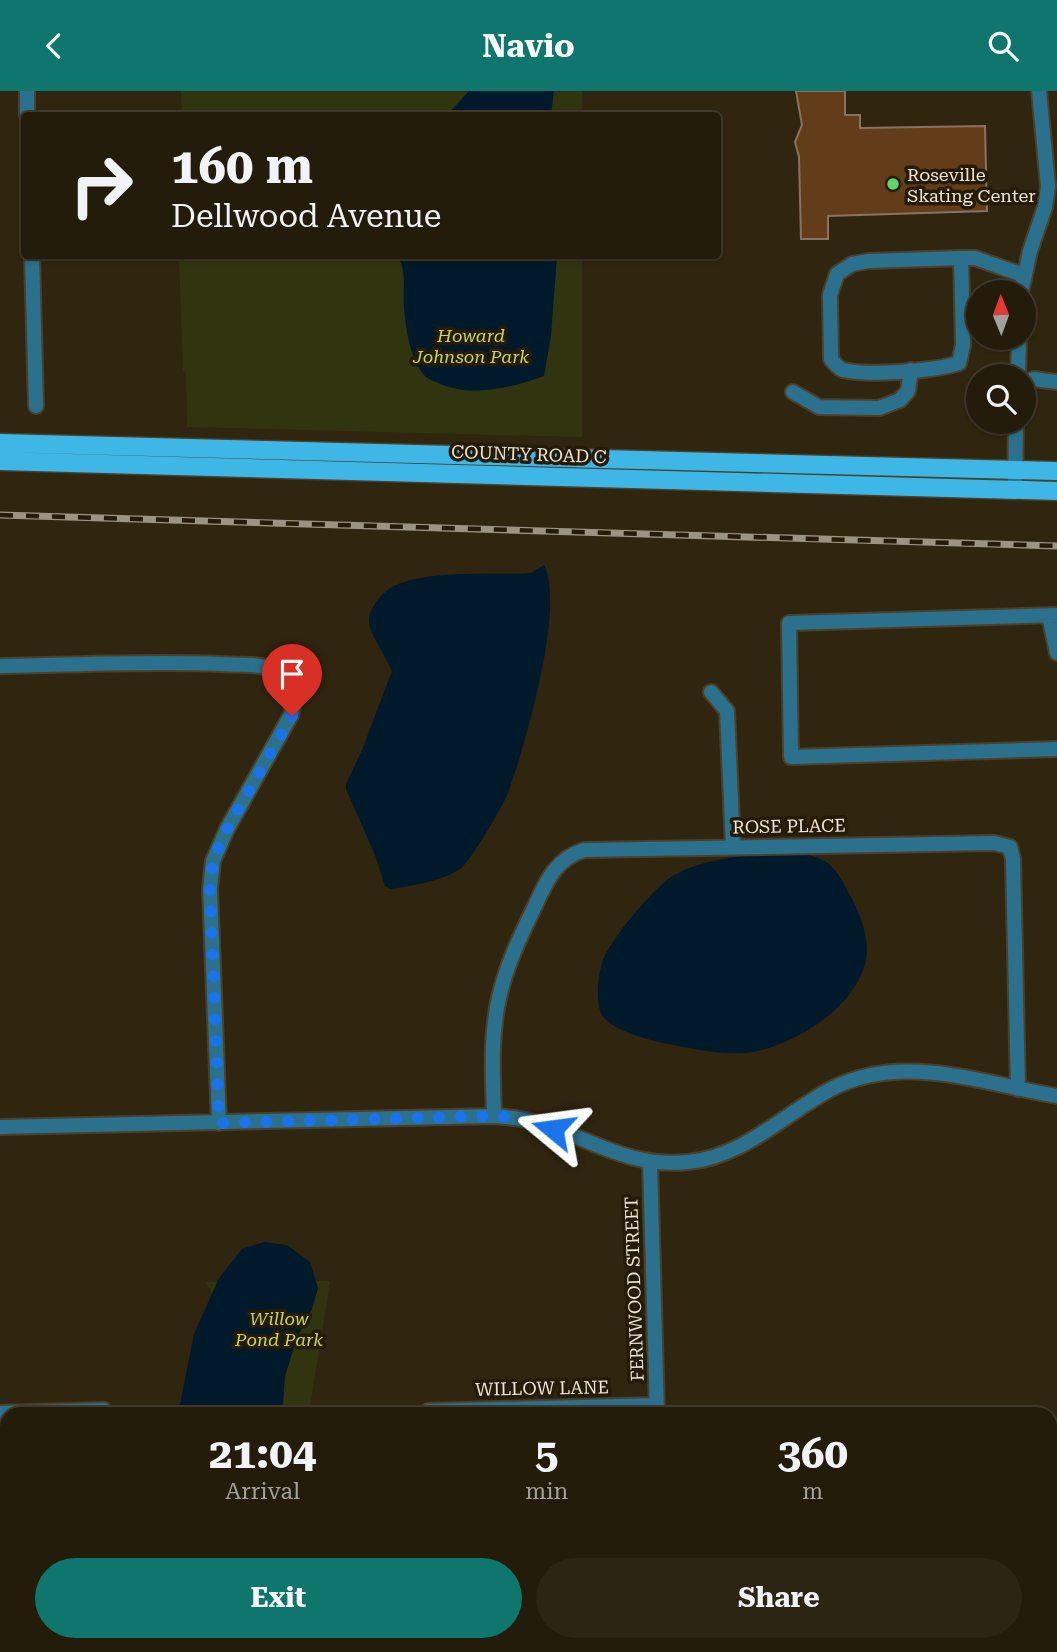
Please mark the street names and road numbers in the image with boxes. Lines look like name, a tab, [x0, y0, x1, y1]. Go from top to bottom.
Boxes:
street label: COUNTY ROAD C	[451, 441, 607, 467]
street label: ROSE PLACE	[732, 815, 846, 837]
street label: FERNWOOD STREET	[620, 1196, 648, 1382]
street label: WILLOW LANE	[475, 1376, 609, 1400]

